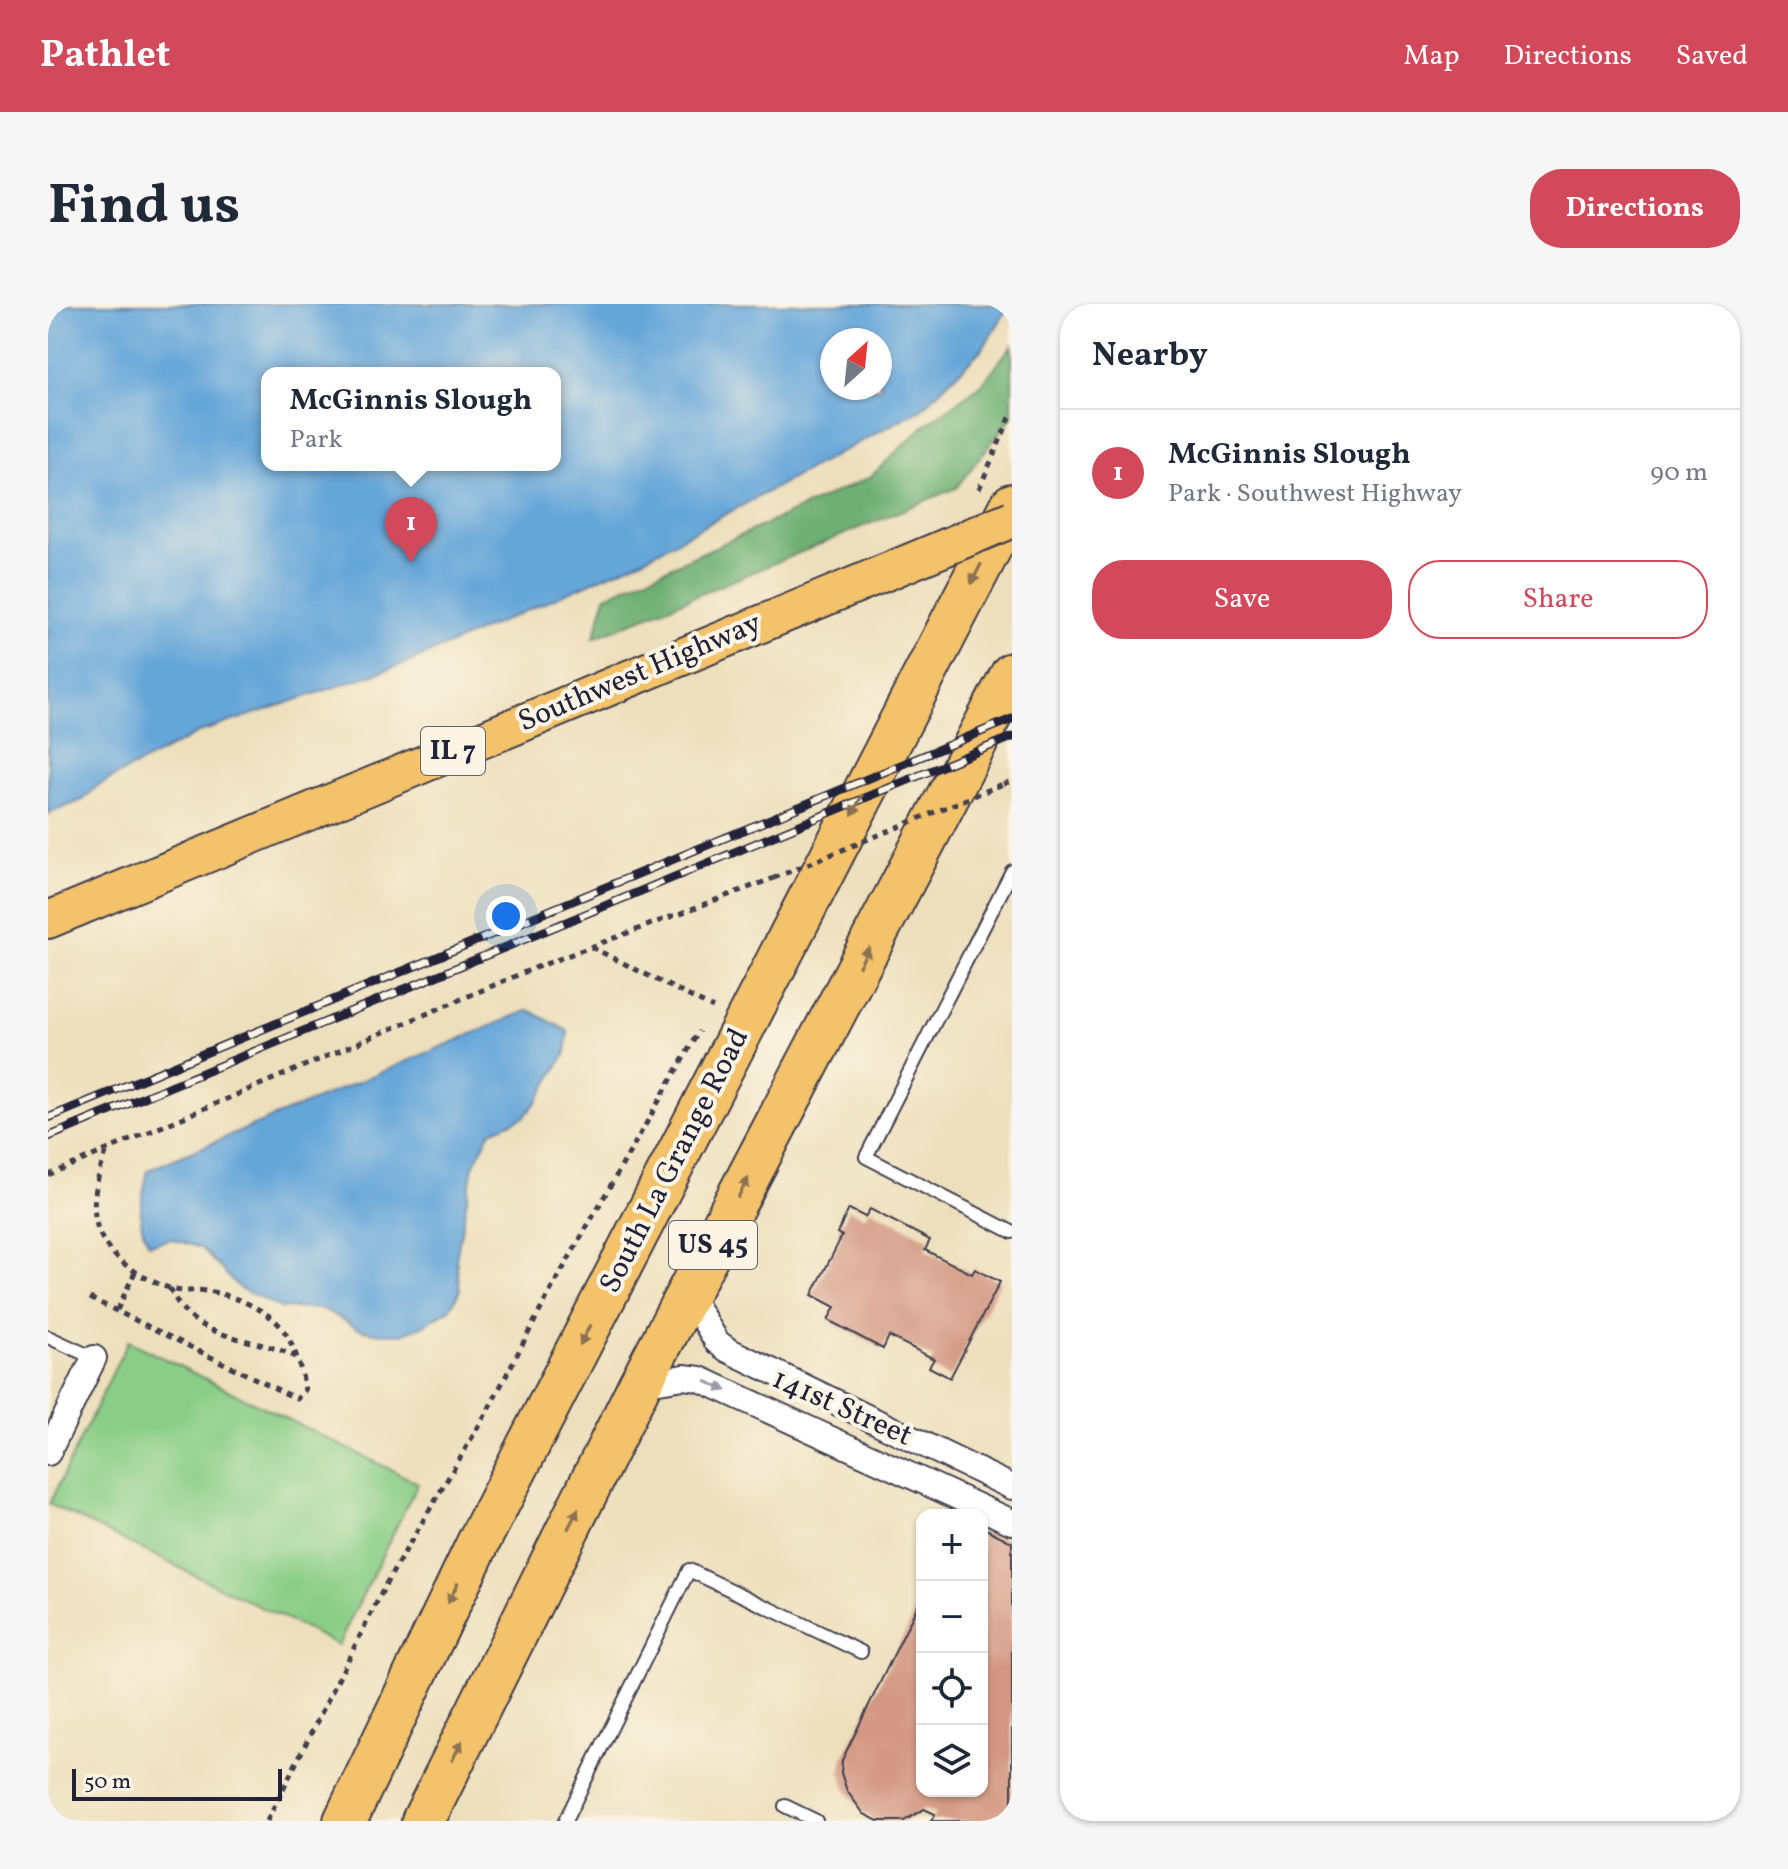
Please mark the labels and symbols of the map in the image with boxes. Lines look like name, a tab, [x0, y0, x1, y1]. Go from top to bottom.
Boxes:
north arrow	[820, 328, 892, 400]
pin: 1	[385, 497, 437, 563]
one-way arrow	[970, 563, 983, 586]
street label: Southwest Highway	[512, 603, 768, 743]
road number: IL 7	[421, 727, 485, 775]
one-way arrow	[851, 794, 864, 817]
your location	[486, 896, 526, 936]
one-way arrow	[857, 946, 870, 969]
street label: South La Grange Road	[590, 1021, 760, 1301]
one-way arrow	[737, 1176, 750, 1199]
road number: US 45	[669, 1221, 757, 1269]
one-way arrow	[578, 1324, 591, 1347]
street label: 141st Street	[765, 1358, 919, 1458]
one-way arrow	[704, 1379, 728, 1393]
one-way arrow	[567, 1507, 580, 1530]
one-way arrow	[447, 1581, 460, 1604]
one-way arrow	[451, 1740, 464, 1763]
scale bar	[72, 1765, 282, 1801]

